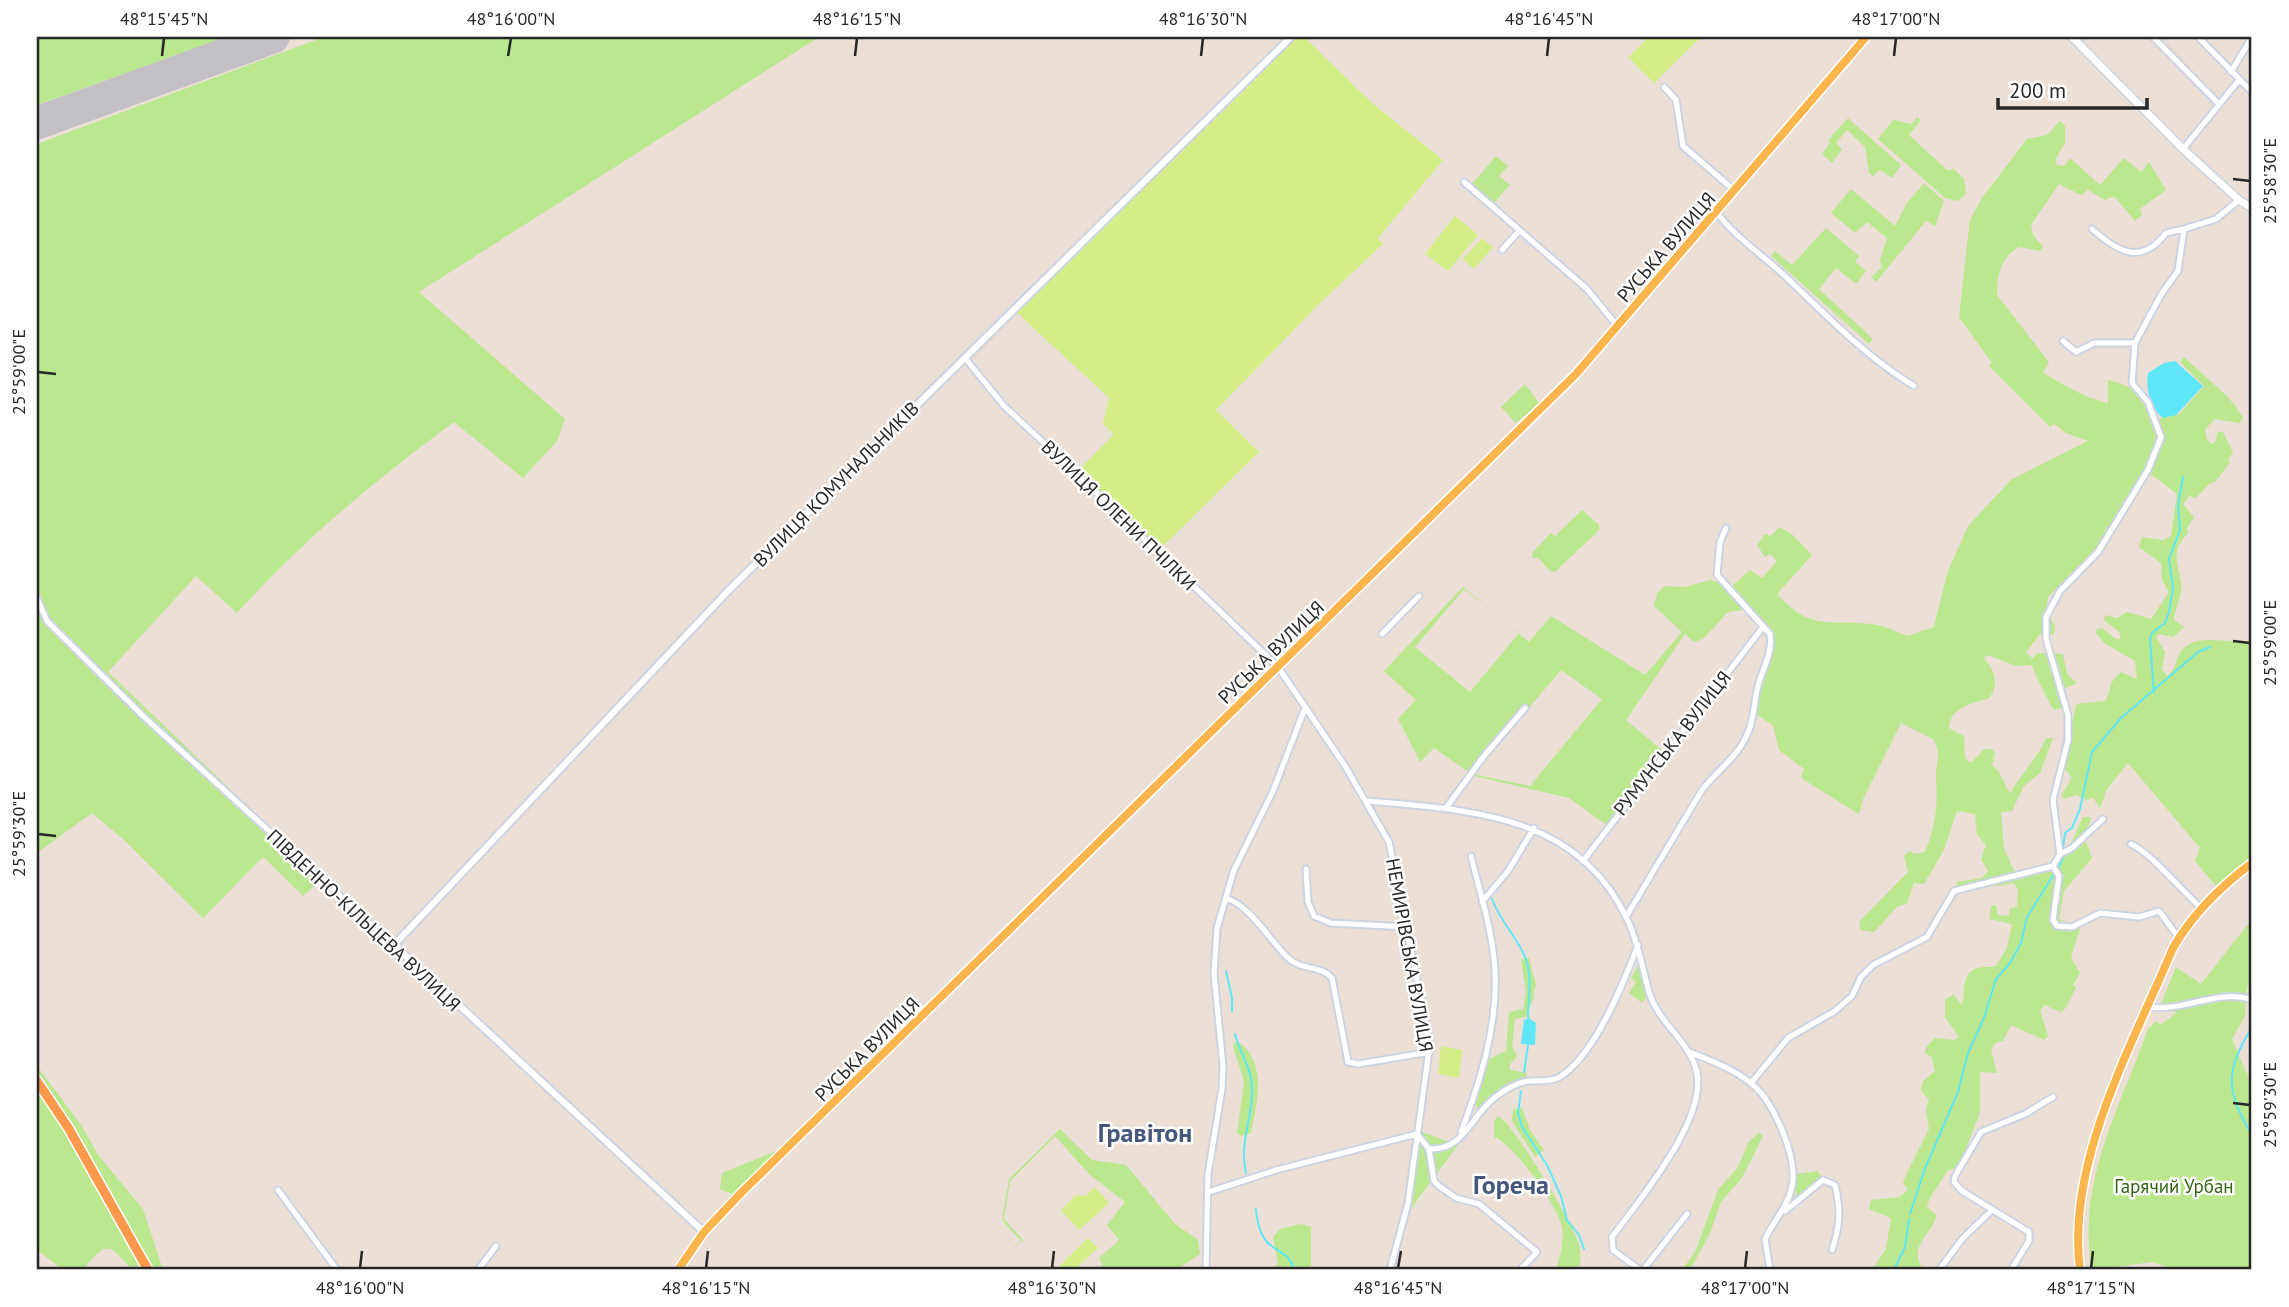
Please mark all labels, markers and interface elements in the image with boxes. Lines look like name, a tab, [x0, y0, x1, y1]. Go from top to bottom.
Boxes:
text: 48°15'45"N	[120, 7, 208, 30]
text: 48°16'00"N	[467, 7, 555, 30]
text: 48°16'15"N	[813, 7, 901, 30]
text: 48°16'30"N	[1159, 7, 1247, 30]
text: 48°16'45"N	[1505, 7, 1593, 30]
text: 48°17'00"N	[1852, 7, 1940, 30]
scale bar	[1998, 66, 2147, 110]
text: 200 m	[2009, 77, 2066, 104]
text: 25°58'30"E	[2258, 138, 2281, 224]
street label: РУСЬКА ВУЛИЦЯ	[1612, 187, 1720, 307]
text: 25°59'00"E	[7, 329, 30, 415]
street label: ВУЛИЦЯ КОМУНАЛЬНИКІВ	[748, 396, 924, 572]
street label: ВУЛИЦЯ ОЛЕНИ ПЧІЛКИ	[1036, 435, 1202, 595]
street label: РУСЬКА ВУЛИЦЯ	[1213, 595, 1329, 709]
text: 25°59'00"E	[2258, 600, 2281, 686]
street label: РУМУНСЬКА ВУЛИЦЯ	[1608, 666, 1736, 820]
text: 25°59'30"E	[7, 791, 30, 877]
street label: ПІВДЕННО-КІЛЬЦЕВА ВУЛИЦЯ	[262, 824, 466, 1016]
street label: НЕМИРІВСЬКА ВУЛИЦЯ	[1381, 856, 1439, 1054]
street label: РУСЬКА ВУЛИЦЯ	[810, 992, 924, 1106]
text: 25°59'30"E	[2258, 1062, 2281, 1148]
district label: Гравітон	[1098, 1116, 1192, 1149]
district label: Гореча	[1473, 1168, 1549, 1201]
park label: Гарячий Урбан	[2114, 1174, 2234, 1198]
text: 48°16'00"N	[316, 1276, 404, 1299]
text: 48°16'15"N	[662, 1276, 750, 1299]
text: 48°16'30"N	[1008, 1276, 1096, 1299]
text: 48°16'45"N	[1354, 1276, 1442, 1299]
text: 48°17'00"N	[1701, 1276, 1789, 1299]
text: 48°17'15"N	[2047, 1276, 2135, 1299]

